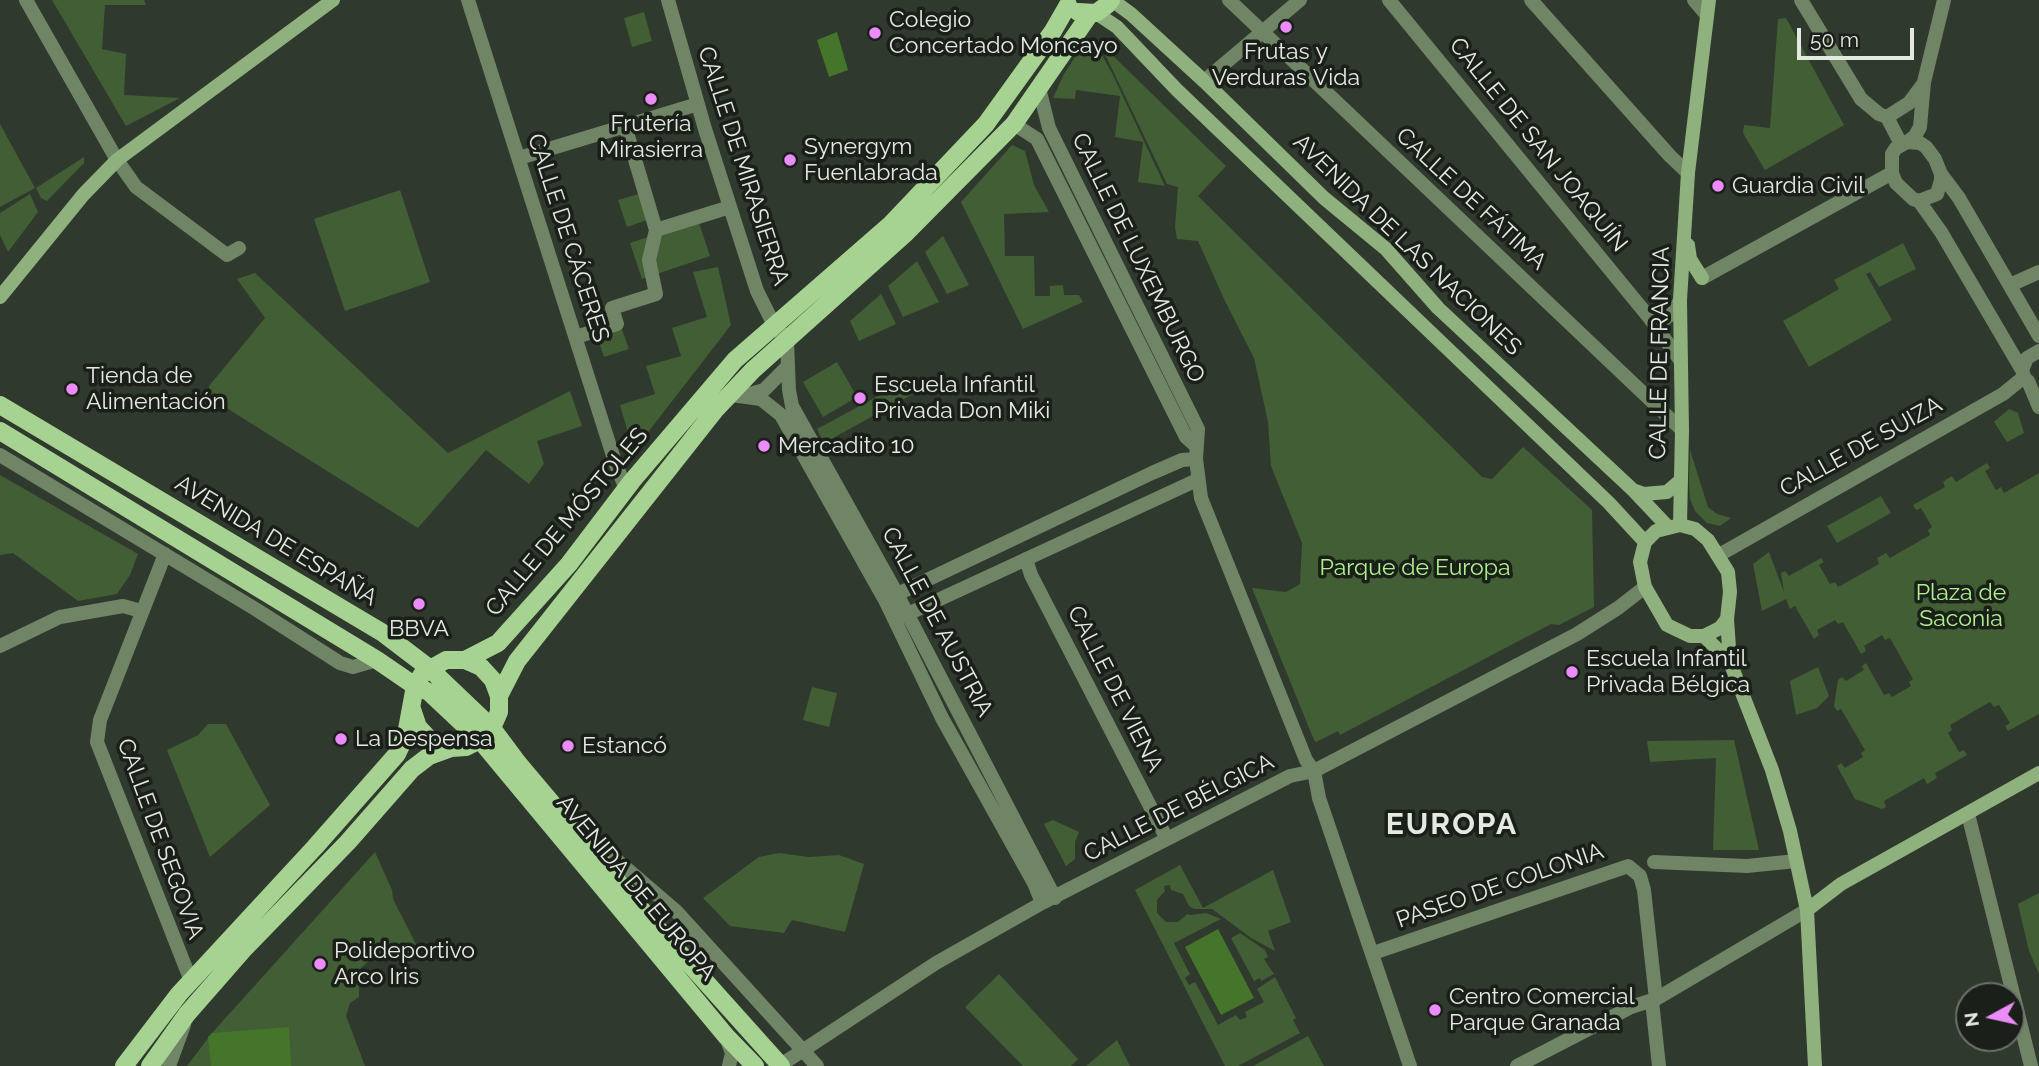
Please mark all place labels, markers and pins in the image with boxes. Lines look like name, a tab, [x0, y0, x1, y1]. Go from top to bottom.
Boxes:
place label: Colegio Concertado Moncayo	[889, 6, 1118, 60]
marker: Frutas y Verduras Vida	[1278, 19, 1294, 35]
marker: Colegio Concertado Moncayo	[867, 25, 883, 41]
place label: Frutas y Verduras Vida	[1212, 38, 1360, 92]
marker: Frutería Mirasierra	[643, 91, 659, 107]
place label: Frutería Mirasierra	[599, 110, 703, 164]
place label: Synergym Fuenlabrada	[804, 133, 938, 187]
marker: Synergym Fuenlabrada	[782, 152, 798, 168]
place label: Guardia Civil	[1732, 172, 1864, 200]
marker: Guardia Civil	[1710, 178, 1726, 194]
place label: Tienda de Alimentación	[86, 362, 226, 416]
place label: Escuela Infantil Privada Don Miki	[874, 371, 1050, 425]
marker: Tienda de Alimentación	[64, 381, 80, 397]
marker: Escuela Infantil Privada Don Miki	[852, 390, 868, 406]
place label: Mercadito 10	[778, 432, 915, 460]
marker: Mercadito 10	[756, 438, 772, 454]
marker: BBVA	[411, 596, 427, 612]
place label: BBVA	[389, 615, 449, 643]
place label: Escuela Infantil Privada Bélgica	[1586, 645, 1750, 699]
marker: Escuela Infantil Privada Bélgica	[1564, 664, 1580, 680]
place label: La Despensa	[355, 725, 493, 753]
marker: La Despensa	[333, 731, 349, 747]
place label: Estancó	[582, 732, 667, 760]
marker: Estancó	[560, 738, 576, 754]
place label: Polideportivo Arco Iris	[334, 937, 475, 991]
marker: Polideportivo Arco Iris	[312, 956, 328, 972]
place label: Centro Comercial Parque Granada	[1449, 983, 1635, 1037]
marker: Centro Comercial Parque Granada	[1427, 1002, 1443, 1018]

